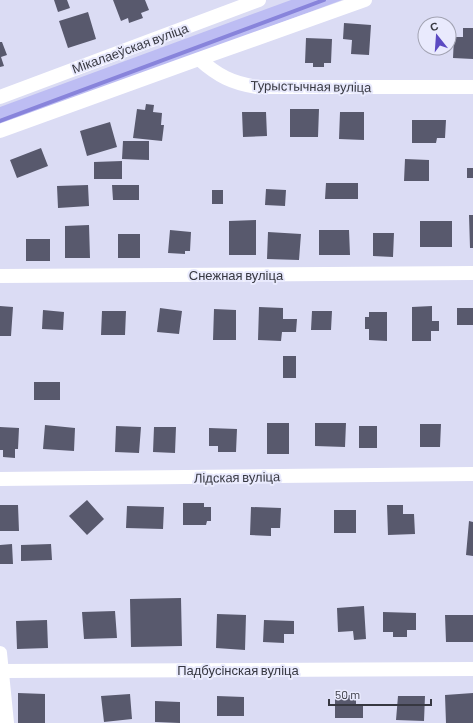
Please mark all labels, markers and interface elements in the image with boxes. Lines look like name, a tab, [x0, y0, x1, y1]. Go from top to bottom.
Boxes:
north arrow	[417, 16, 457, 56]
street label: Мікалаеўская вуліца	[70, 19, 191, 77]
text: С	[428, 19, 440, 33]
street label: Турыстычная вуліца	[250, 77, 372, 95]
street label: Снежная вуліца	[189, 267, 284, 283]
street label: Лідская вуліца	[194, 468, 281, 486]
street label: Падбусінская вуліца	[177, 662, 300, 678]
scale bar	[329, 681, 431, 707]
text: 50 m	[335, 687, 360, 701]

